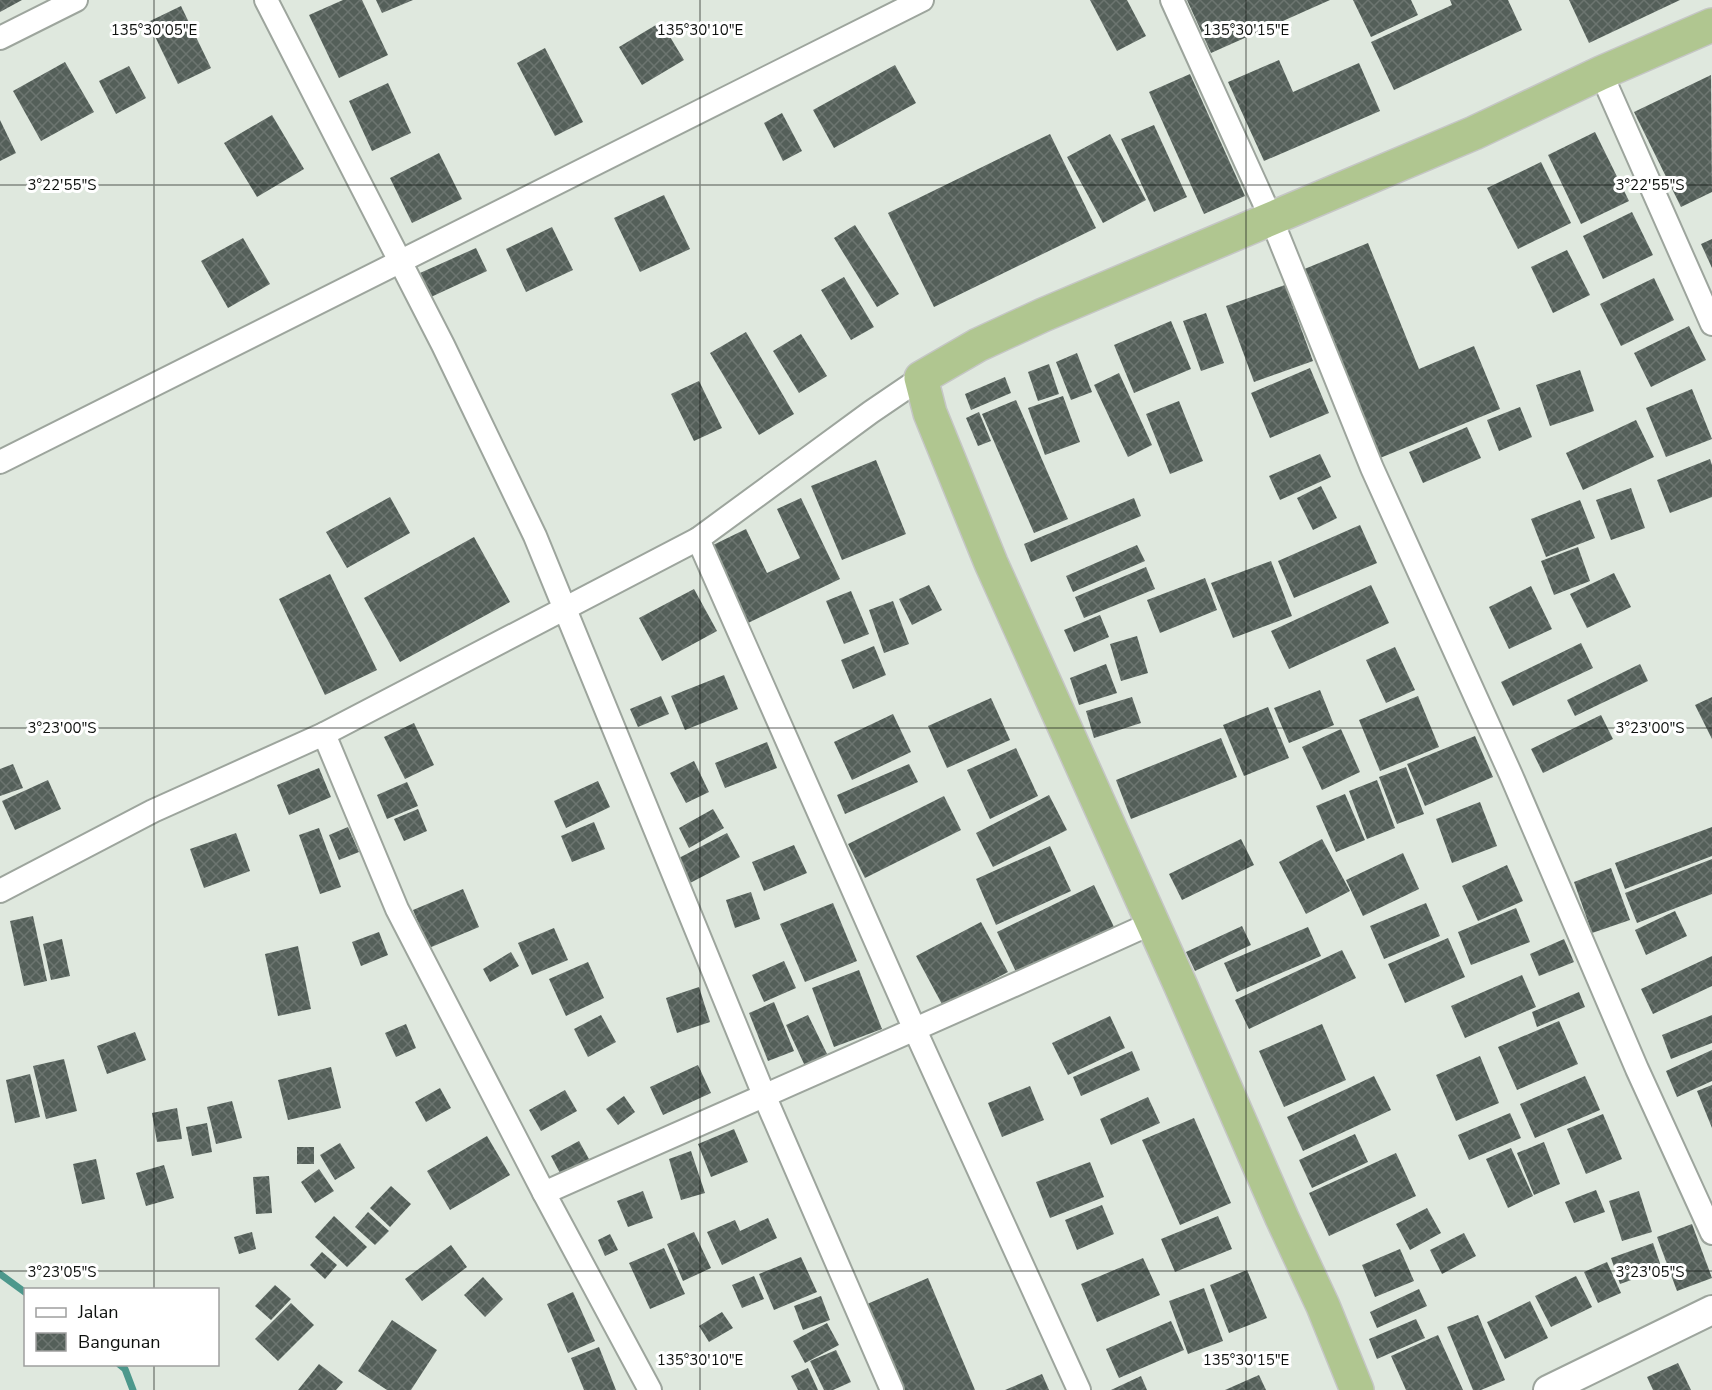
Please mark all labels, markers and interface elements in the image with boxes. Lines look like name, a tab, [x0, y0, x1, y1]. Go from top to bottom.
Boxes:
text: 135°30'05"E	[111, 20, 197, 40]
text: 135°30'10"E	[657, 20, 743, 40]
text: 135°30'15"E	[1203, 20, 1289, 40]
text: 3°22'55"S	[28, 175, 96, 195]
text: 3°22'55"S	[1616, 175, 1684, 195]
text: 3°23'00"S	[28, 718, 96, 738]
text: 3°23'00"S	[1616, 718, 1684, 738]
text: 3°23'05"S	[28, 1262, 96, 1282]
text: 3°23'05"S	[1616, 1262, 1684, 1282]
legend	[24, 1288, 219, 1366]
text: Jalan	[77, 1300, 118, 1324]
text: Bangunan	[78, 1330, 161, 1354]
text: 135°30'10"E	[657, 1350, 743, 1370]
text: 135°30'15"E	[1203, 1350, 1289, 1370]

